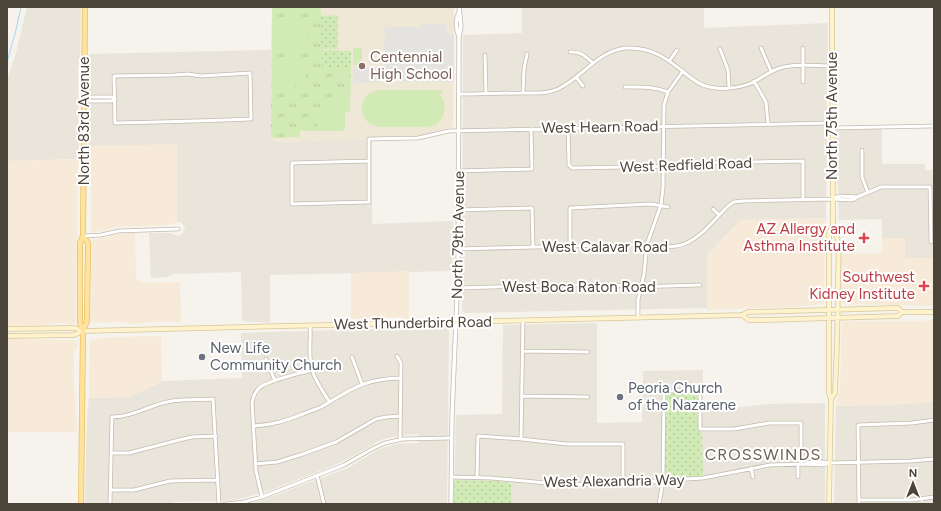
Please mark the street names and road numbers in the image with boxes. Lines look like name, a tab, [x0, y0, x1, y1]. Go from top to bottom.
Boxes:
street label: North 75th Avenue	[823, 52, 841, 180]
street label: North 83rd Avenue	[75, 57, 93, 185]
street label: West Hearn Road	[541, 117, 659, 137]
street label: West Redfield Road	[620, 154, 752, 176]
street label: North 79th Avenue	[448, 171, 468, 299]
street label: West Calavar Road	[542, 238, 668, 256]
street label: West Boca Raton Road	[502, 278, 656, 296]
street label: West Thunderbird Road	[334, 313, 492, 333]
street label: West Alexandria Way	[543, 471, 685, 491]

